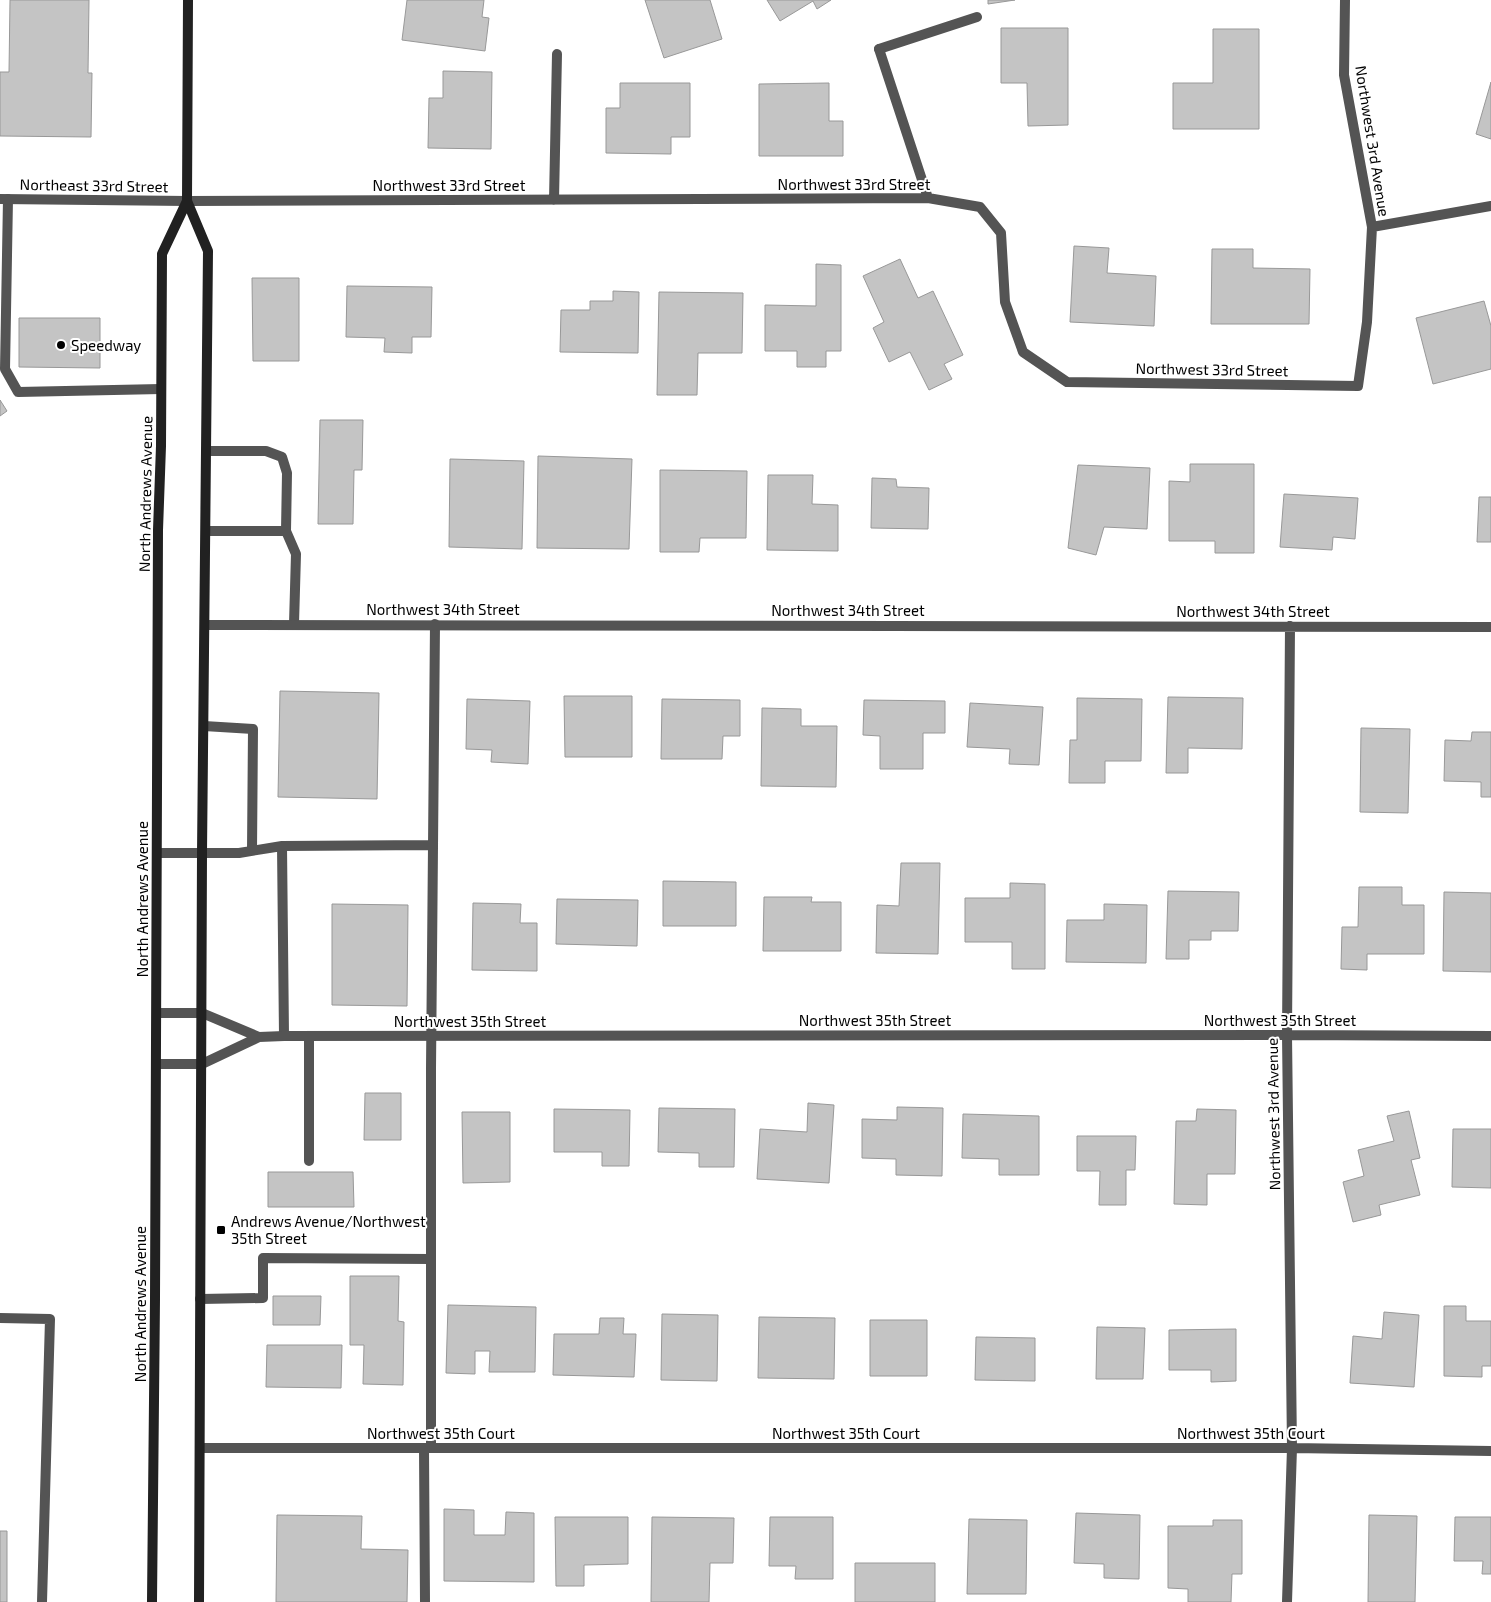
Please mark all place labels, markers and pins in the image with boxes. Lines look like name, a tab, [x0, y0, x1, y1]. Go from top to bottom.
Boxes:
place label: Speedway	[71, 336, 141, 354]
marker: Speedway	[55, 339, 67, 351]
place label: Andrews Avenue/Northwest 35th Street	[231, 1212, 426, 1247]
marker: Andrews Avenue/Northwest 35th Street	[215, 1224, 227, 1236]

